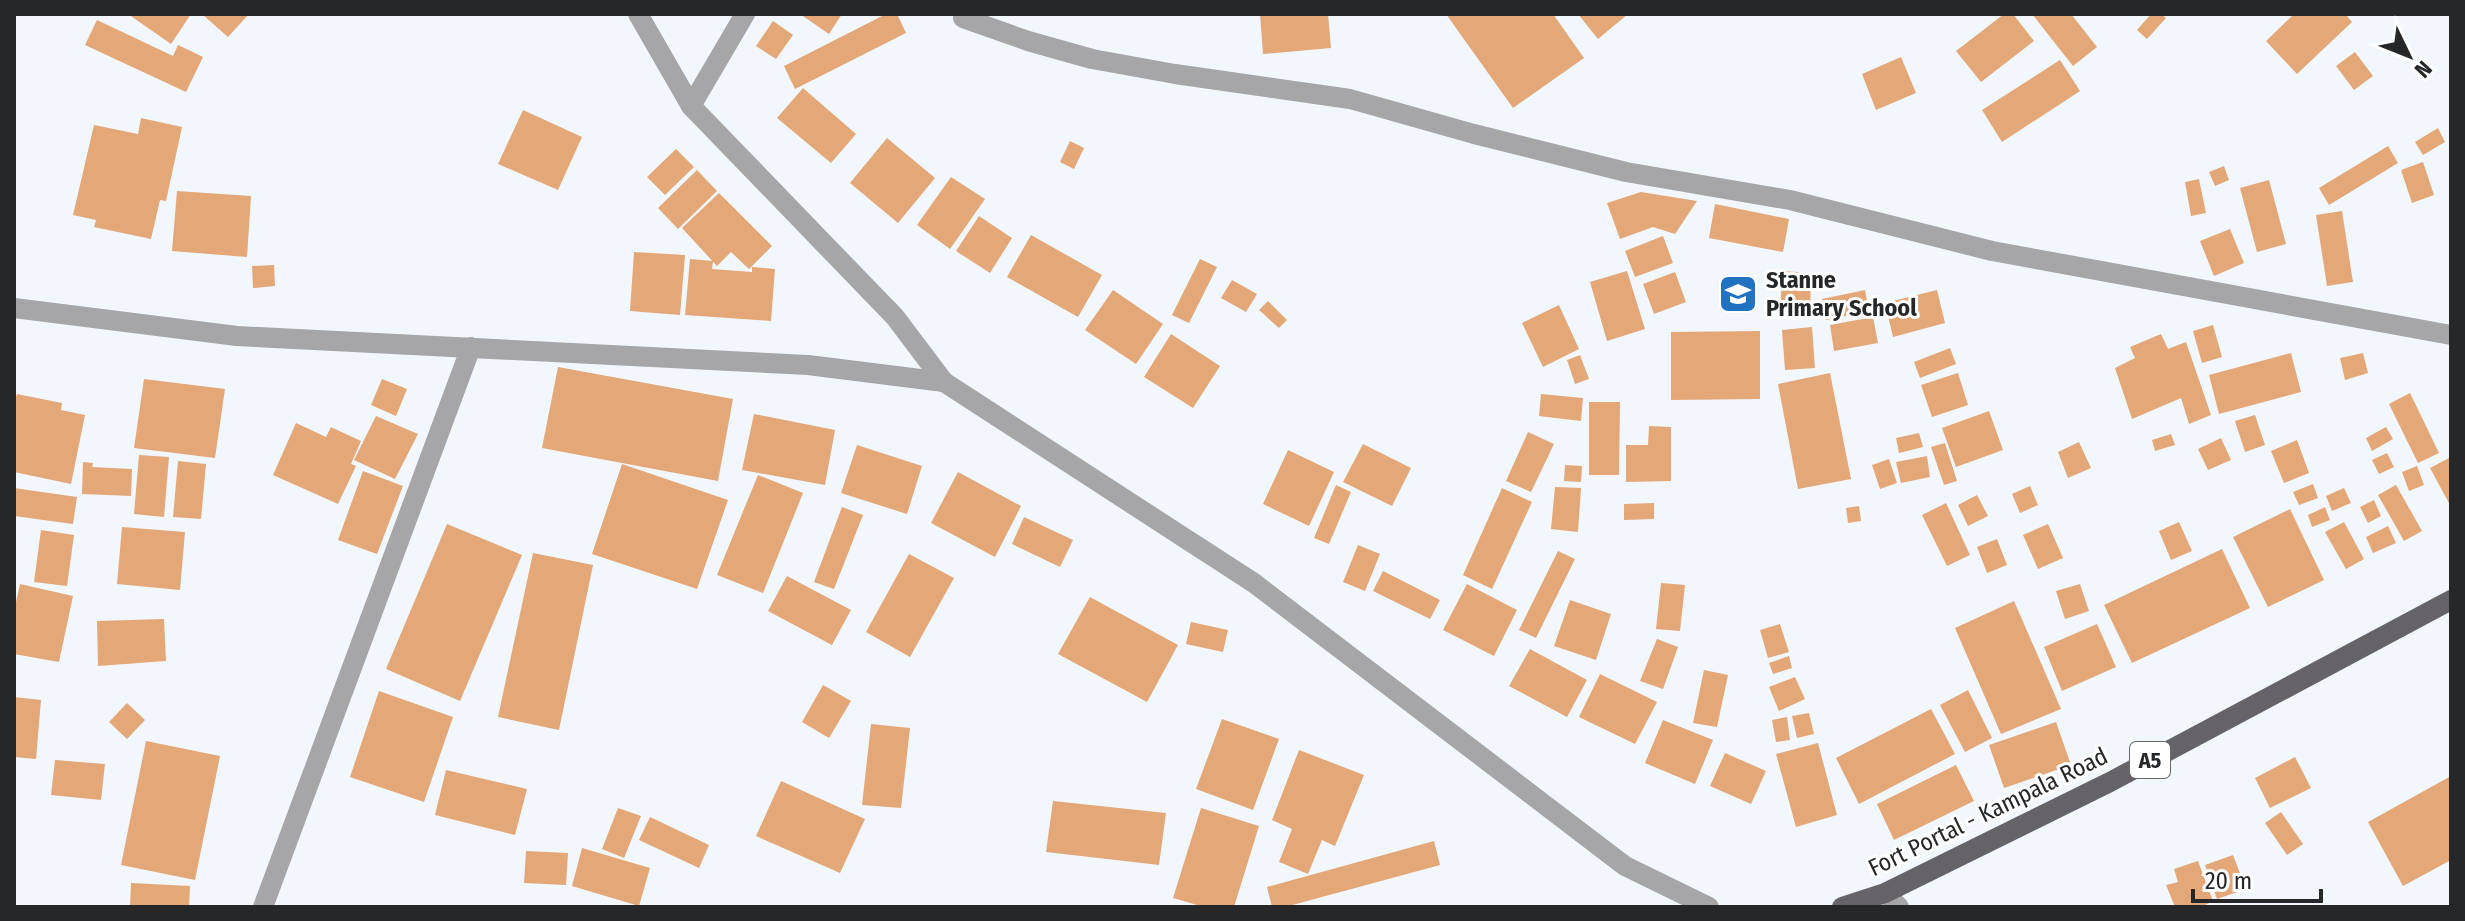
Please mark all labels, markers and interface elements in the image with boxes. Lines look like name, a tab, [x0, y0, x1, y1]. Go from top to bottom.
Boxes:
north arrow	[2369, 16, 2449, 96]
text: N	[2409, 55, 2438, 83]
place label: Stanne Primary School	[1766, 266, 1917, 322]
school or university icon: Stanne Primary School	[1717, 273, 1759, 315]
street label: Fort Portal - Kampala Road	[1864, 742, 2112, 882]
road number: A5	[2130, 742, 2170, 778]
scale bar	[2193, 853, 2321, 903]
text: 20 m	[2205, 867, 2252, 895]

